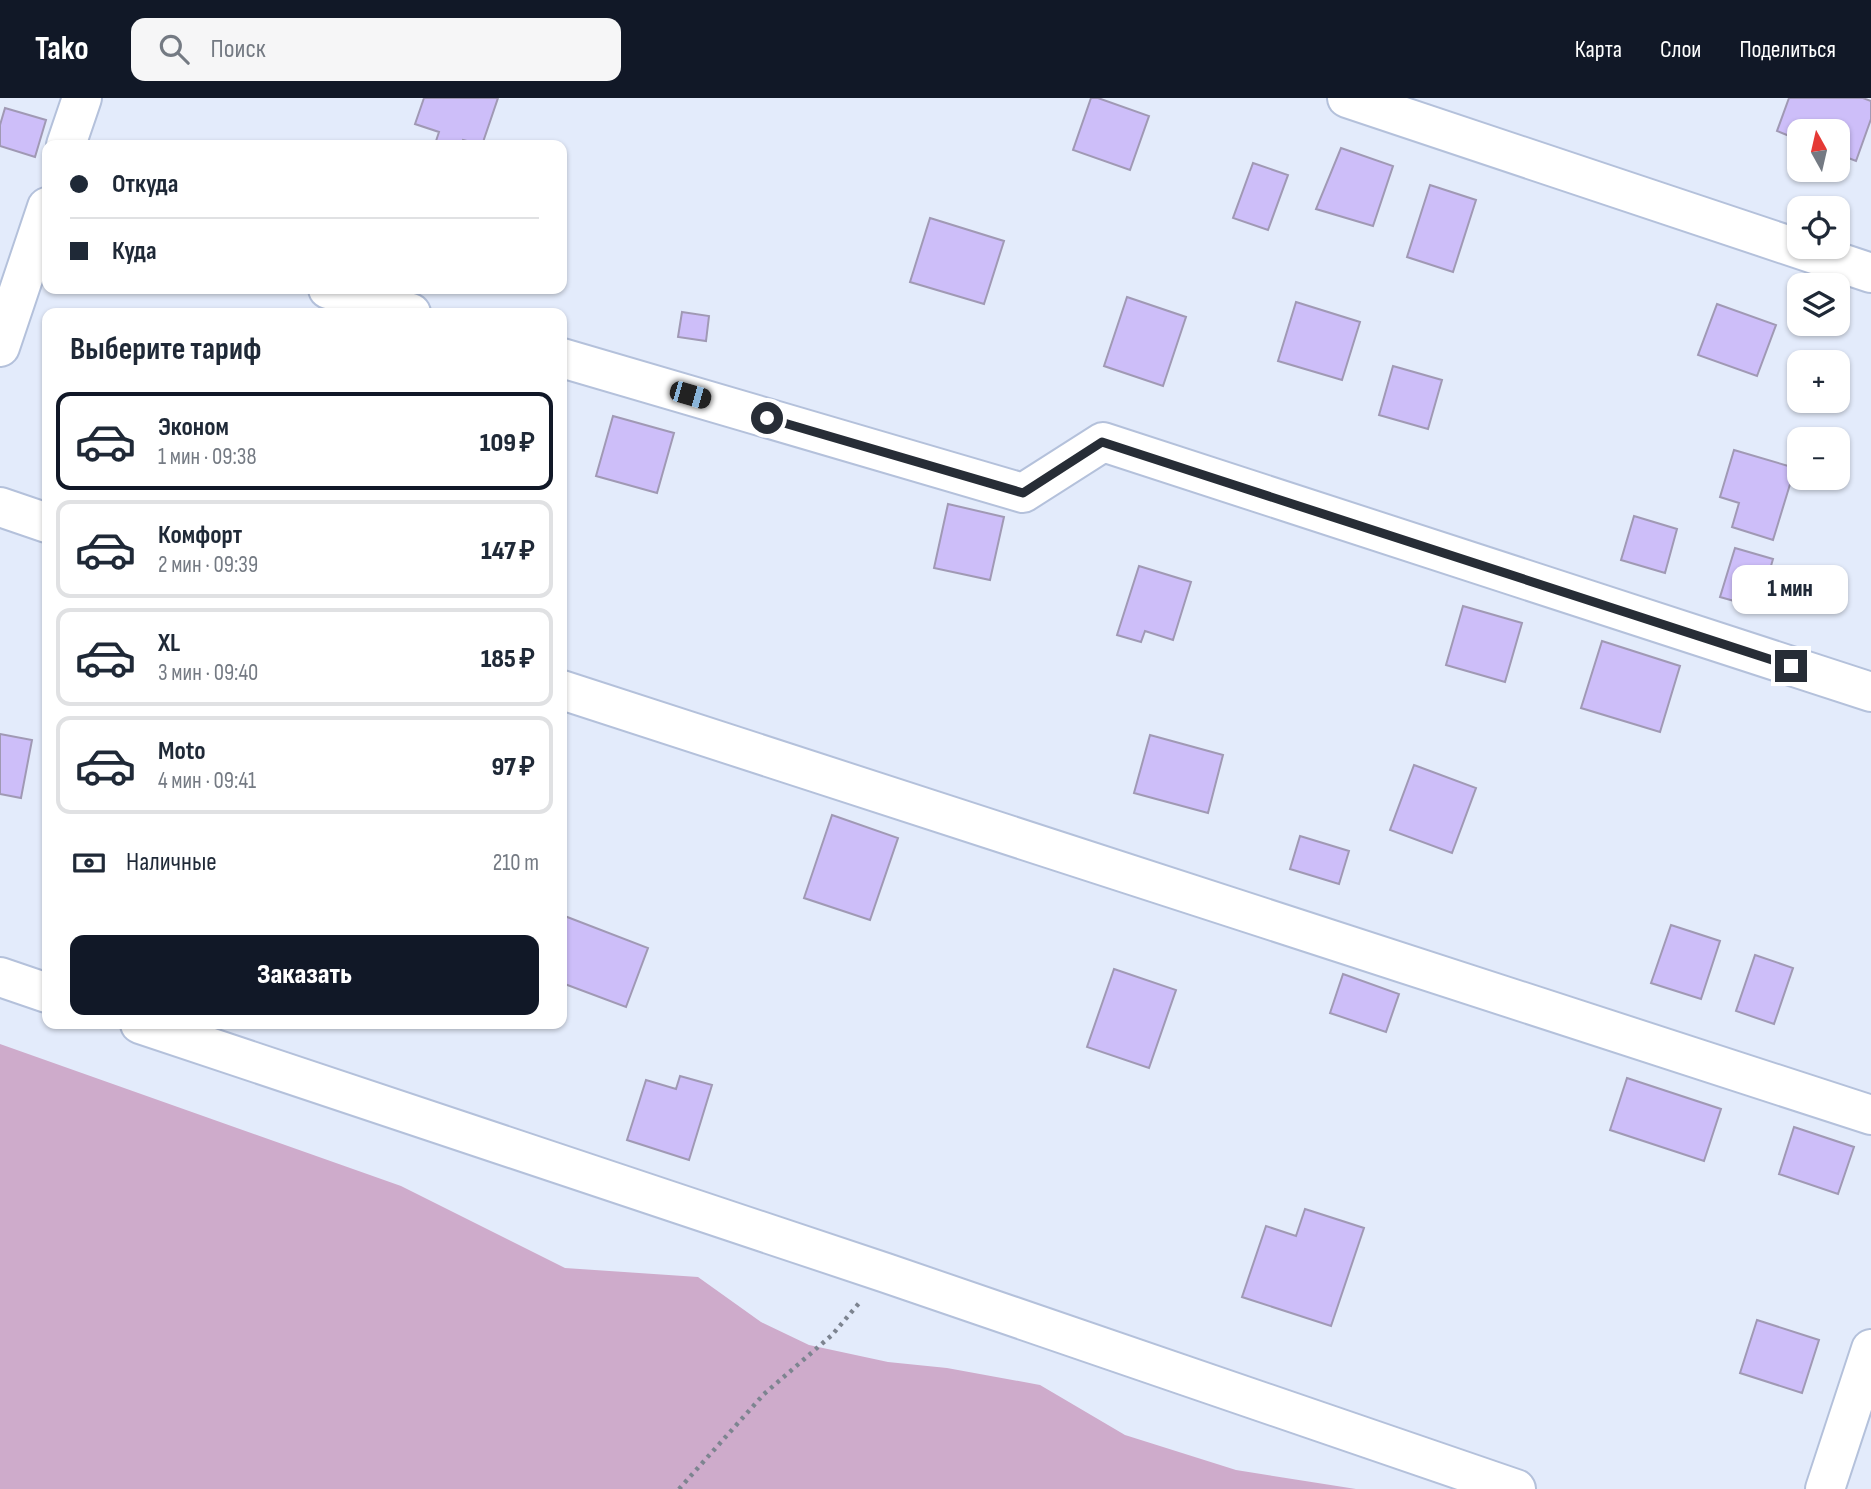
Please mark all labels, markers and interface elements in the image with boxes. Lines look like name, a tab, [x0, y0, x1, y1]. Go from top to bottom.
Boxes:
search box	[131, 18, 621, 81]
text: Tako	[35, 29, 89, 69]
icon: search	[155, 30, 193, 68]
text: Поиск	[211, 34, 265, 65]
text: Карта	[1575, 35, 1622, 64]
text: Слои	[1660, 35, 1701, 64]
text: Поделиться	[1739, 35, 1836, 64]
north arrow	[1787, 119, 1850, 182]
map controls	[1787, 119, 1850, 490]
text: Откуда	[112, 169, 178, 200]
button: locate	[1787, 196, 1850, 259]
text: Куда	[112, 236, 157, 267]
button: layers	[1787, 273, 1850, 336]
text: Выберите тариф	[70, 330, 261, 369]
button: +	[1787, 350, 1850, 413]
car	[667, 379, 714, 411]
route start	[751, 402, 783, 434]
icon: car	[74, 410, 137, 473]
text: Эконом	[158, 412, 229, 443]
button: −	[1787, 427, 1850, 490]
text: 109 ₽	[480, 428, 535, 459]
text: 1 мин · 09:38	[158, 443, 257, 471]
icon: car	[74, 518, 137, 581]
text: Комфорт	[158, 520, 242, 551]
text: 147 ₽	[481, 536, 535, 567]
text: 2 мин · 09:39	[158, 551, 258, 579]
callout: 1 мин	[1733, 564, 1849, 614]
text: 1 мин	[1767, 575, 1813, 603]
icon: car	[74, 626, 137, 689]
text: XL	[158, 628, 180, 659]
text: 185 ₽	[481, 644, 535, 675]
route end	[1775, 650, 1807, 682]
text: 3 мин · 09:40	[158, 659, 258, 687]
icon: car	[74, 734, 137, 797]
text: Moto	[158, 736, 206, 767]
text: 97 ₽	[491, 752, 535, 783]
text: 4 мин · 09:41	[158, 767, 256, 795]
icon: cash	[70, 844, 108, 882]
text: Наличные	[126, 847, 217, 878]
text: 210 m	[493, 849, 539, 877]
button: Заказать	[70, 935, 539, 1015]

